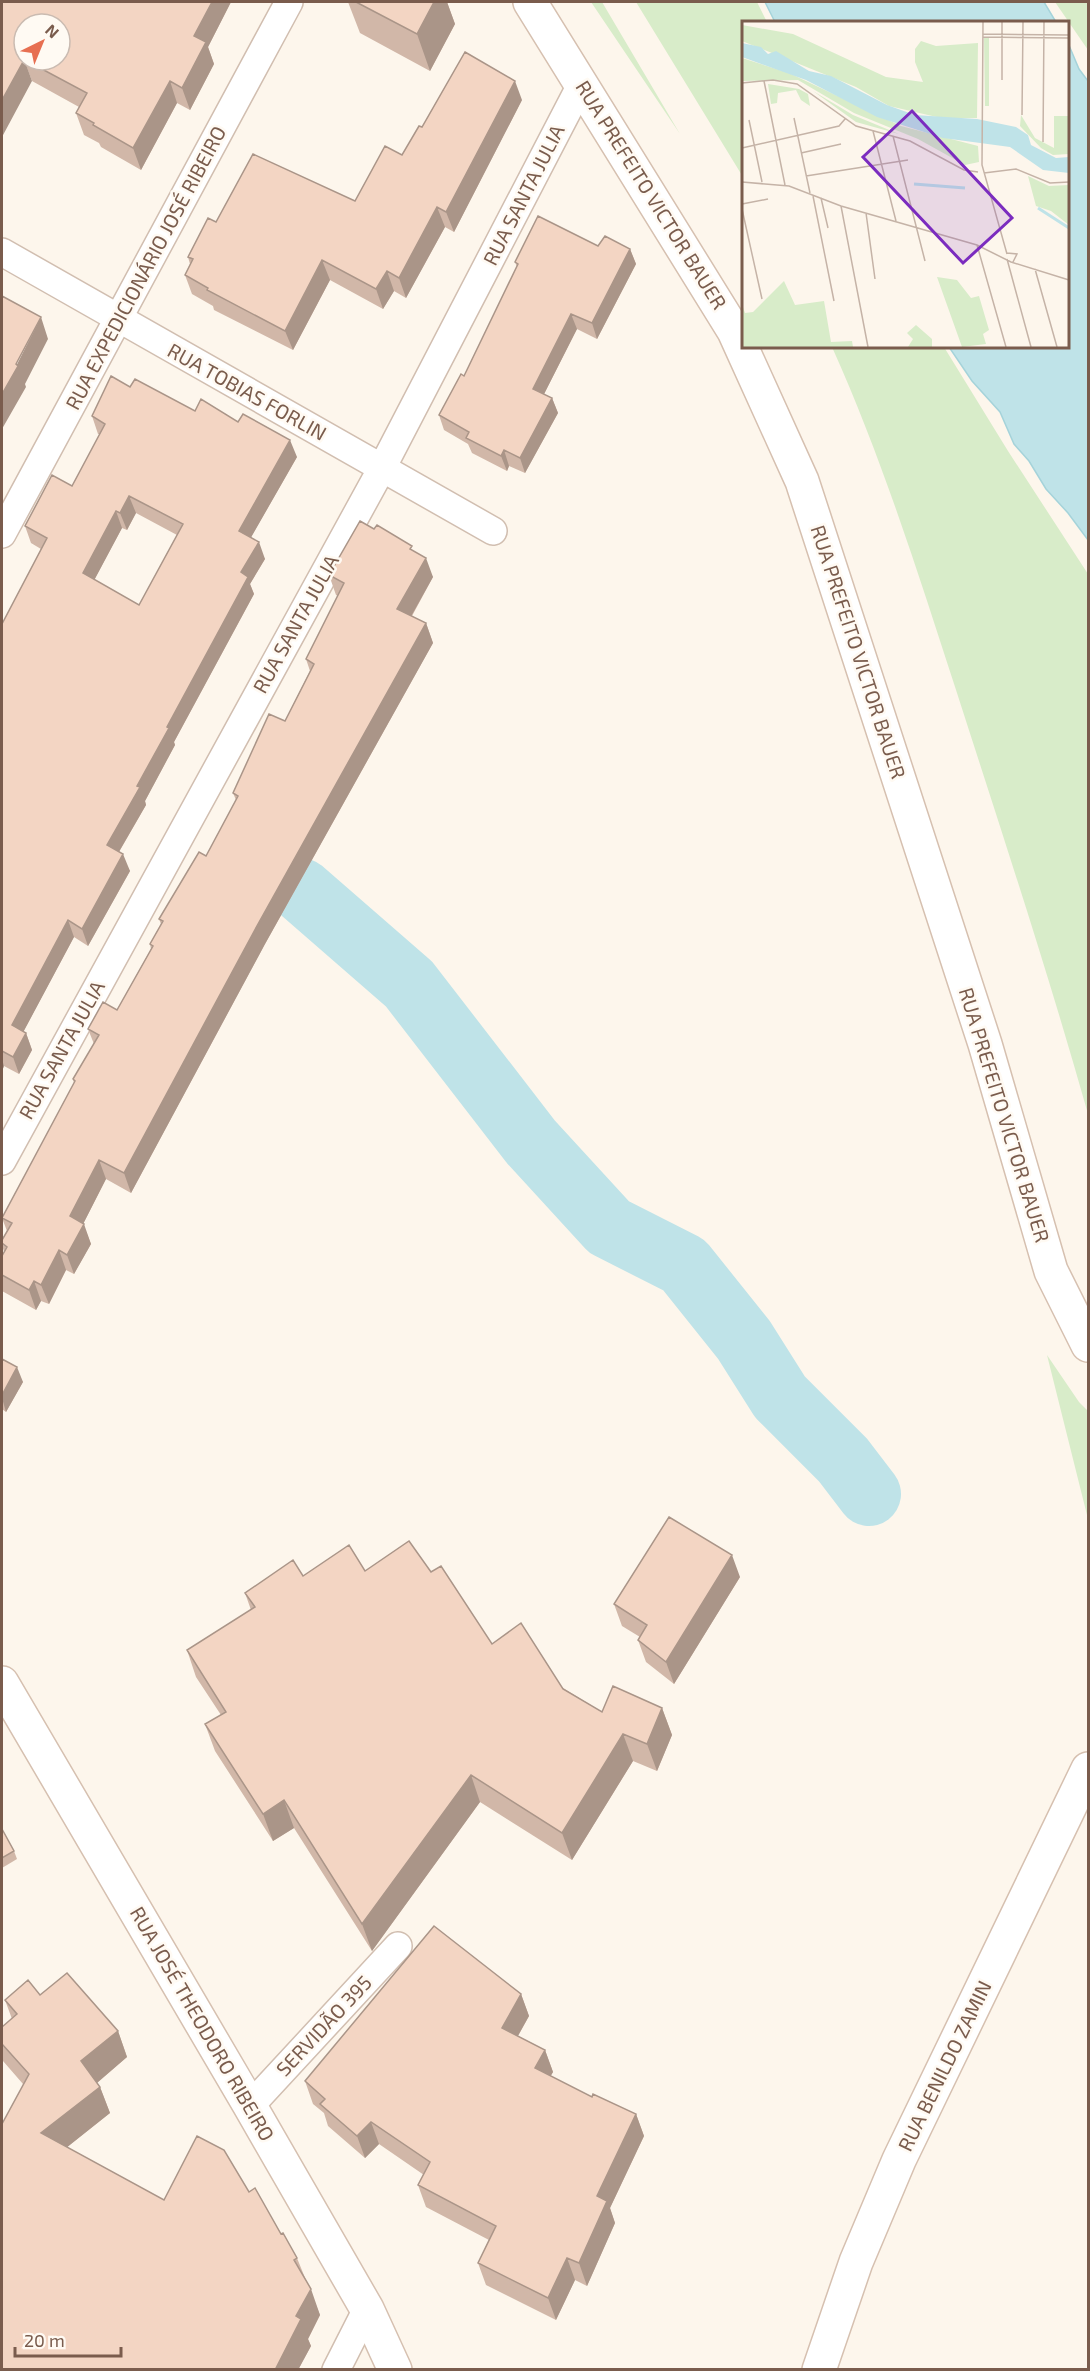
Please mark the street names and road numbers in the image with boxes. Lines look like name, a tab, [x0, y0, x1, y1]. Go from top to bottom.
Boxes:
street label: RUA PREFEITO VICTOR BAUER	[571, 76, 732, 313]
street label: RUA SANTA JULIA	[477, 120, 569, 269]
street label: RUA EXPEDICIONÁRIO JOSÉ RIBEIRO	[60, 122, 230, 413]
street label: RUA TOBIAS FORLIN	[164, 337, 331, 445]
street label: RUA PREFEITO VICTOR BAUER	[807, 522, 911, 782]
street label: RUA SANTA JULIA	[247, 550, 343, 697]
street label: RUA SANTA JULIA	[13, 976, 109, 1123]
street label: RUA PREFEITO VICTOR BAUER	[955, 984, 1055, 1245]
street label: RUA JOSÉ THEODORO RIBEIRO	[126, 1902, 280, 2145]
street label: SERVIDÃO 395	[271, 1970, 376, 2081]
street label: RUA BENILDO ZAMIN	[892, 1976, 996, 2155]

